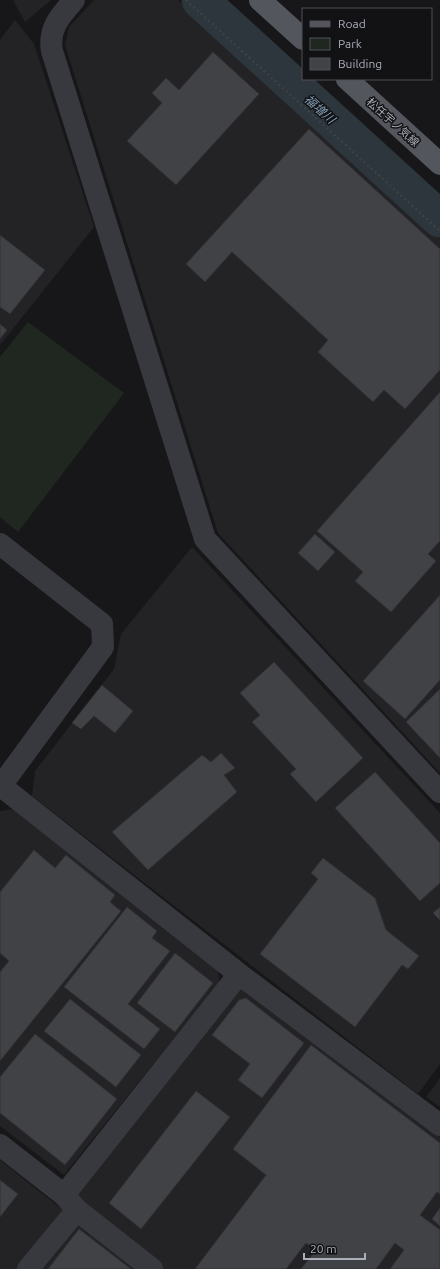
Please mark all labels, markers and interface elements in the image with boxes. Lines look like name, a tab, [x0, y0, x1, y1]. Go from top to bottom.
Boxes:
legend	[302, 8, 432, 80]
text: Road	[338, 17, 366, 30]
text: Park	[338, 37, 362, 50]
text: Building	[338, 57, 382, 70]
water label: 福増川	[302, 92, 339, 127]
street label: 松任宇ノ気線	[364, 95, 422, 149]
scale bar	[304, 1235, 365, 1261]
text: 20 m	[310, 1242, 337, 1255]

